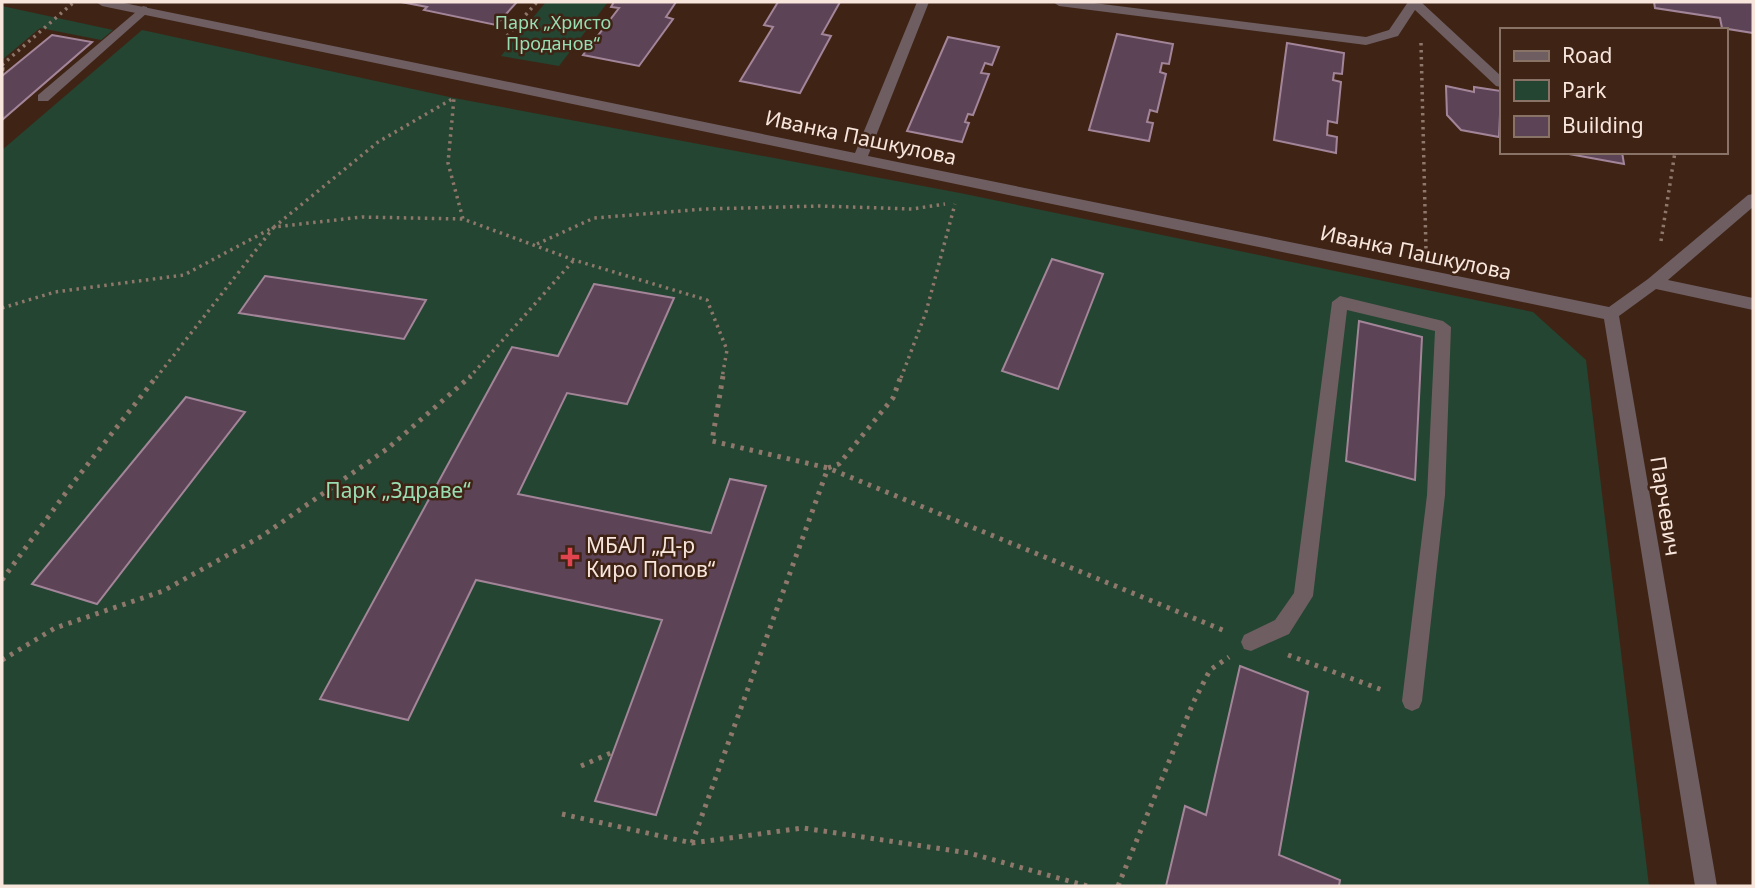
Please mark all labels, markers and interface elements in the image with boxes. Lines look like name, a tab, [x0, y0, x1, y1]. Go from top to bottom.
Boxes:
park label: Парк „Христо Проданов“	[495, 10, 611, 55]
legend	[1500, 28, 1727, 154]
text: Road	[1562, 41, 1612, 69]
text: Park	[1562, 76, 1607, 104]
street label: Иванка Пашкулова	[763, 103, 959, 171]
text: Building	[1562, 111, 1644, 139]
street label: Иванка Пашкулова	[1318, 218, 1514, 286]
street label: Парчевич	[1644, 454, 1688, 558]
park label: Парк „Здраве“	[325, 476, 471, 504]
place label: МБАЛ „Д-р Киро Попов“	[586, 531, 716, 583]
marker: МБАЛ „Д-р Киро Попов“	[560, 547, 580, 567]

